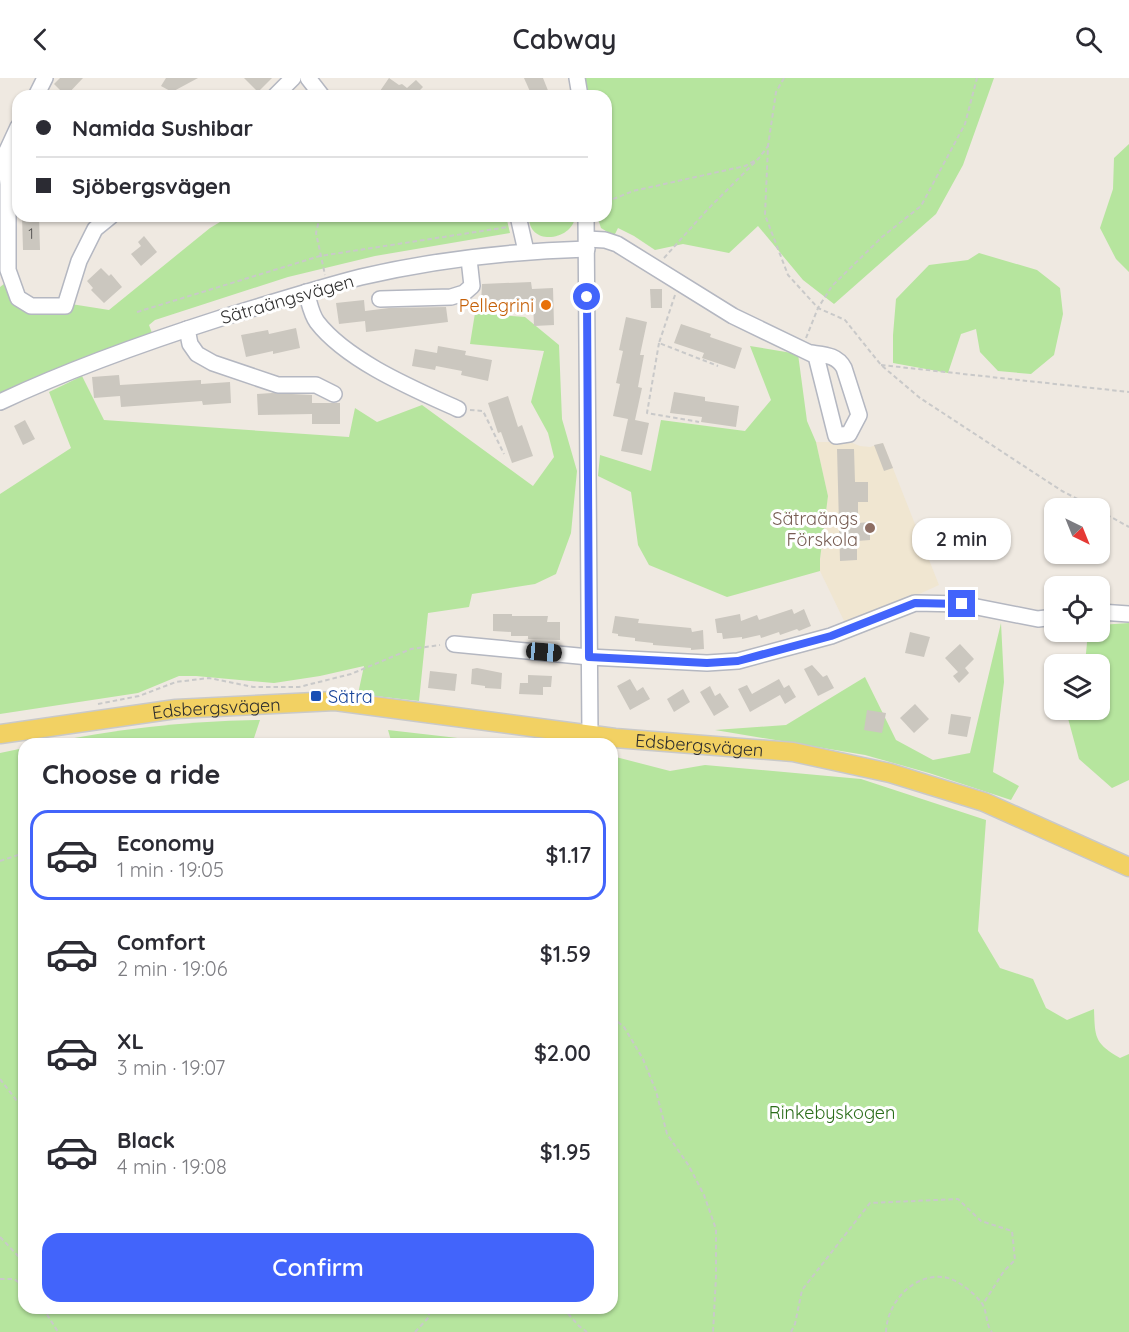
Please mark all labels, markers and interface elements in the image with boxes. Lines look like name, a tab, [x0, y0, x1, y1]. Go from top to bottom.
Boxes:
text: Cabway	[513, 22, 616, 56]
icon: back	[24, 23, 57, 56]
icon: search	[1072, 23, 1105, 56]
text: Namida Sushibar	[72, 114, 253, 142]
text: Sjöbergsvägen	[72, 172, 231, 200]
house number: 1	[28, 224, 34, 243]
street label: Sätraängsvägen	[218, 269, 356, 329]
route start	[573, 283, 600, 310]
place label: Pellegrini	[459, 294, 534, 317]
marker: Pellegrini	[539, 298, 553, 312]
north arrow	[1044, 498, 1110, 564]
map controls	[1044, 498, 1110, 720]
place label: Sätraängs Förskola	[772, 507, 858, 551]
callout: 2 min	[912, 517, 1012, 559]
marker: Sätraängs Förskola	[863, 521, 877, 535]
text: 2 min	[936, 526, 987, 551]
button: locate	[1044, 576, 1110, 642]
route end	[948, 590, 975, 617]
car	[525, 641, 563, 663]
button: layers	[1044, 654, 1110, 720]
place label: Sätra	[328, 685, 373, 708]
marker: Sätra	[309, 689, 323, 703]
street label: Edsbergsvägen	[151, 692, 281, 724]
street label: Edsbergsvägen	[634, 728, 764, 761]
text: Choose a ride	[42, 757, 220, 791]
icon: car	[45, 828, 99, 882]
text: Economy	[117, 829, 215, 857]
text: $1.17	[546, 841, 591, 869]
text: 1 min · 19:05	[117, 857, 224, 882]
icon: car	[45, 927, 99, 981]
text: Comfort	[117, 928, 206, 956]
text: $1.59	[540, 940, 591, 968]
text: 2 min · 19:06	[117, 956, 227, 981]
icon: car	[45, 1026, 99, 1080]
text: XL	[117, 1027, 144, 1055]
text: $2.00	[534, 1039, 591, 1067]
text: 3 min · 19:07	[117, 1055, 225, 1080]
park label: Rinkebyskogen	[769, 1101, 895, 1124]
icon: car	[45, 1125, 99, 1179]
text: Black	[117, 1126, 175, 1154]
text: $1.95	[540, 1138, 591, 1166]
text: 4 min · 19:08	[117, 1154, 227, 1179]
button: Confirm	[42, 1233, 594, 1302]

